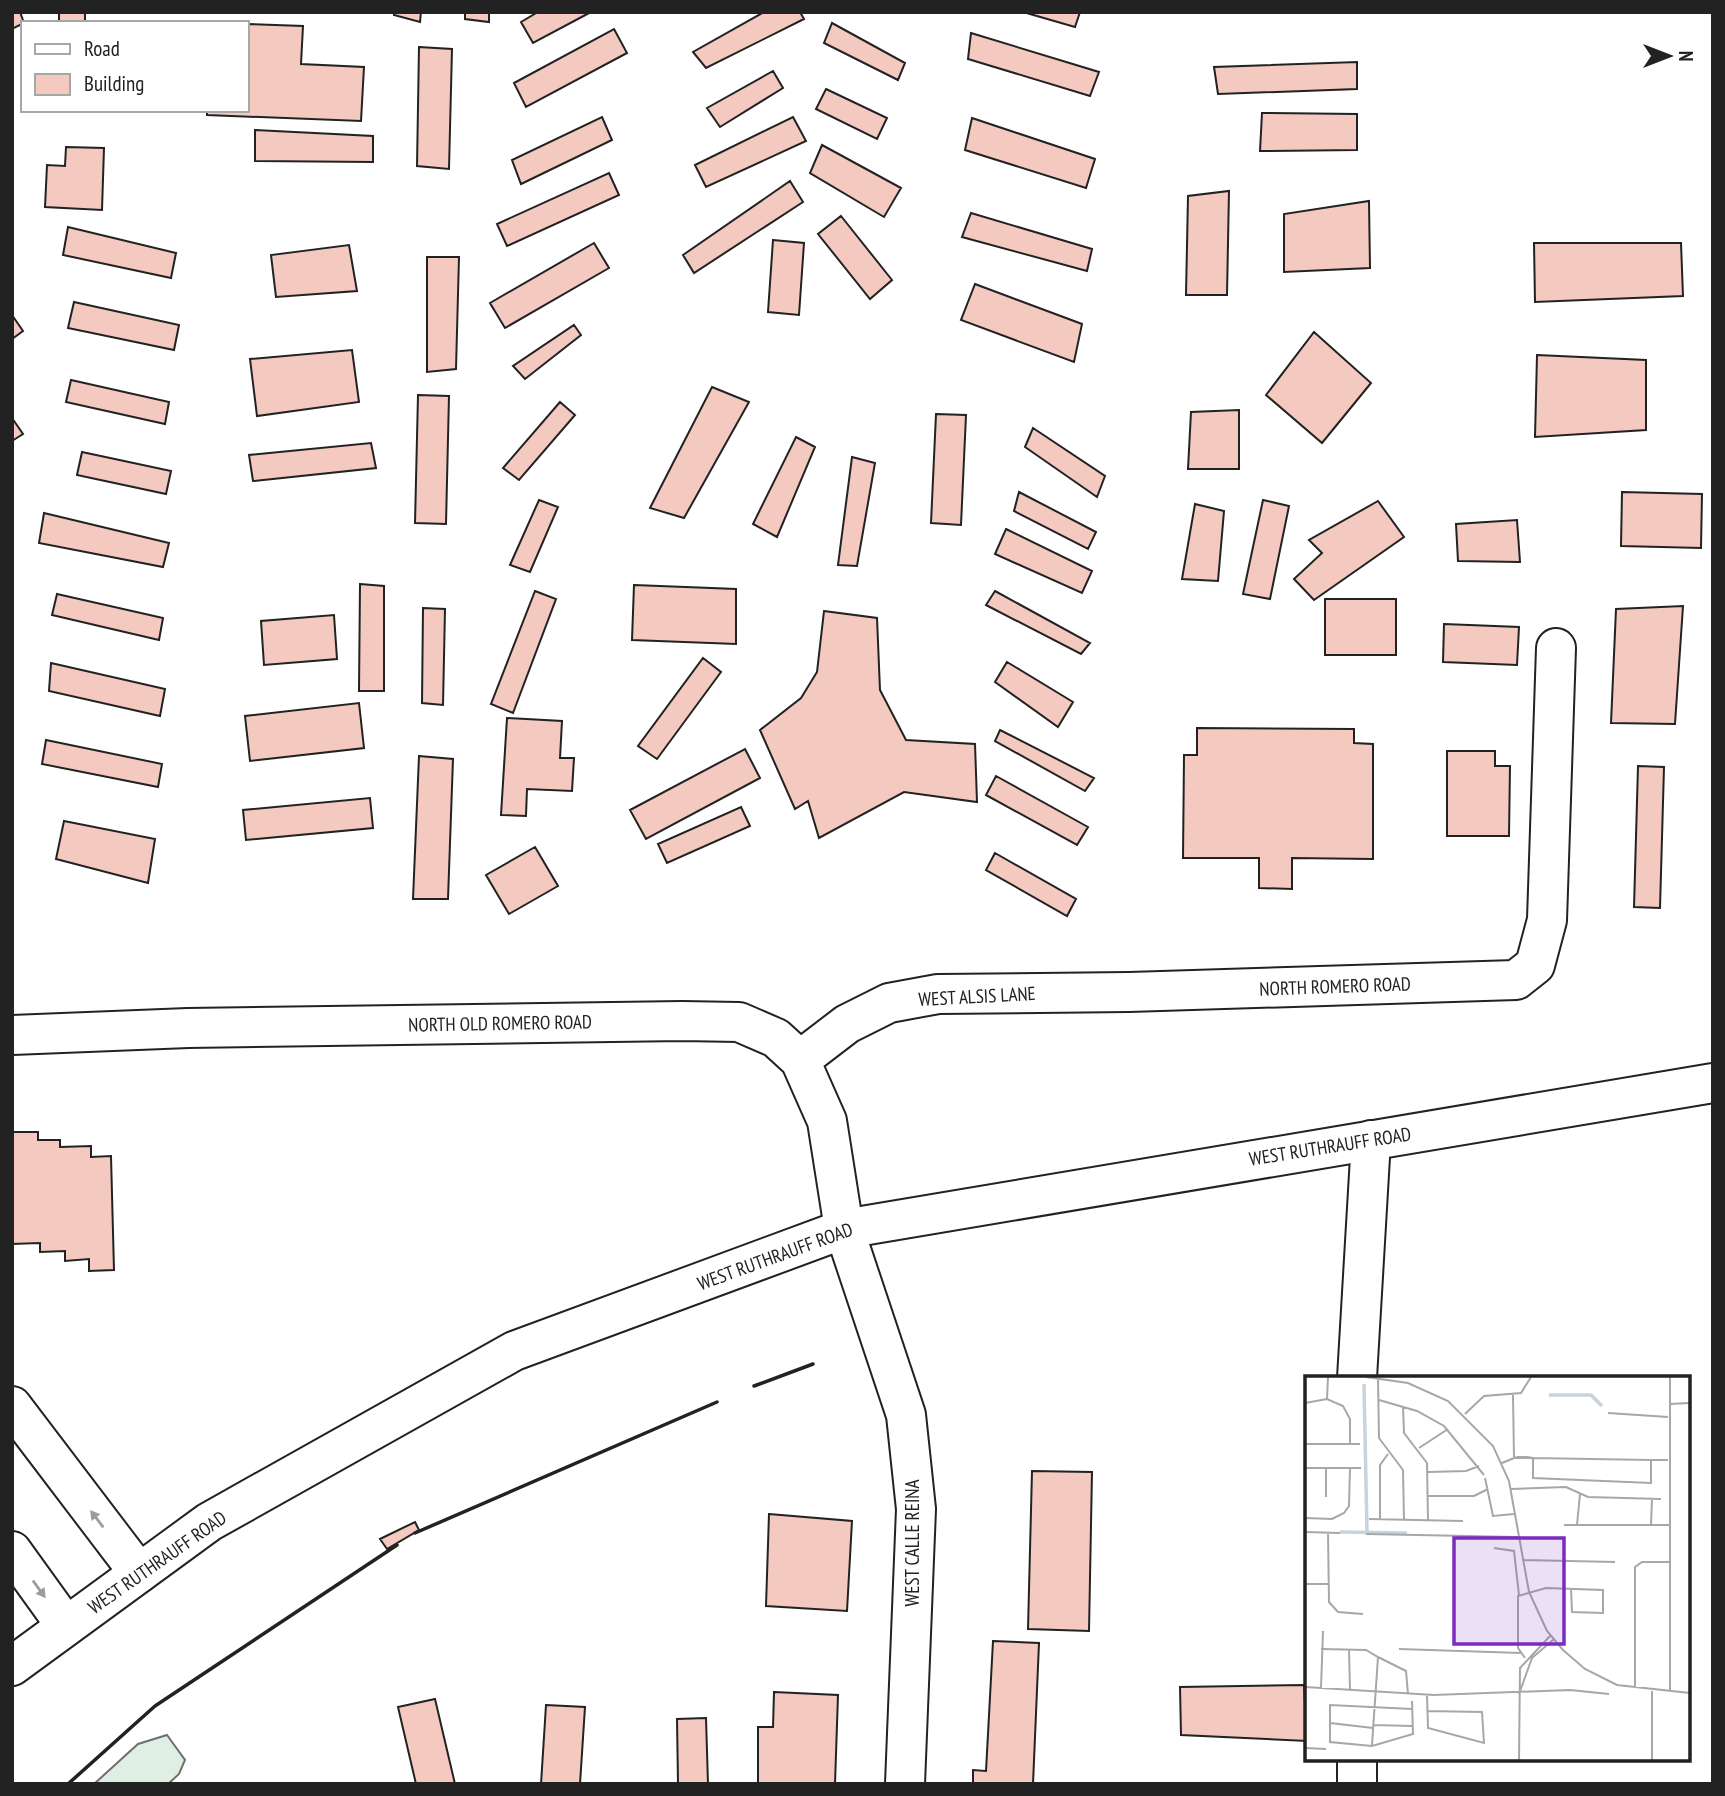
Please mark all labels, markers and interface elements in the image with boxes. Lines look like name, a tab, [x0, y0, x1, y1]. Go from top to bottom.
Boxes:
legend	[21, 21, 248, 112]
north arrow	[1634, 21, 1704, 91]
text: Road	[84, 35, 120, 62]
text: N	[1674, 51, 1698, 61]
text: Building	[84, 70, 144, 97]
street label: NORTH ROMERO ROAD	[1259, 971, 1411, 1001]
street label: WEST ALSIS LANE	[918, 981, 1036, 1011]
street label: NORTH OLD ROMERO ROAD	[408, 1009, 592, 1037]
street label: WEST RUTHRAUFF ROAD	[1247, 1121, 1413, 1171]
street label: WEST RUTHRAUFF ROAD	[694, 1217, 856, 1295]
inset map	[1305, 1376, 1690, 1761]
street label: WEST CALLE REINA	[900, 1479, 924, 1607]
street label: WEST RUTHRAUFF ROAD	[83, 1505, 231, 1619]
one-way arrow	[91, 1510, 105, 1528]
one-way arrow	[32, 1580, 46, 1598]

